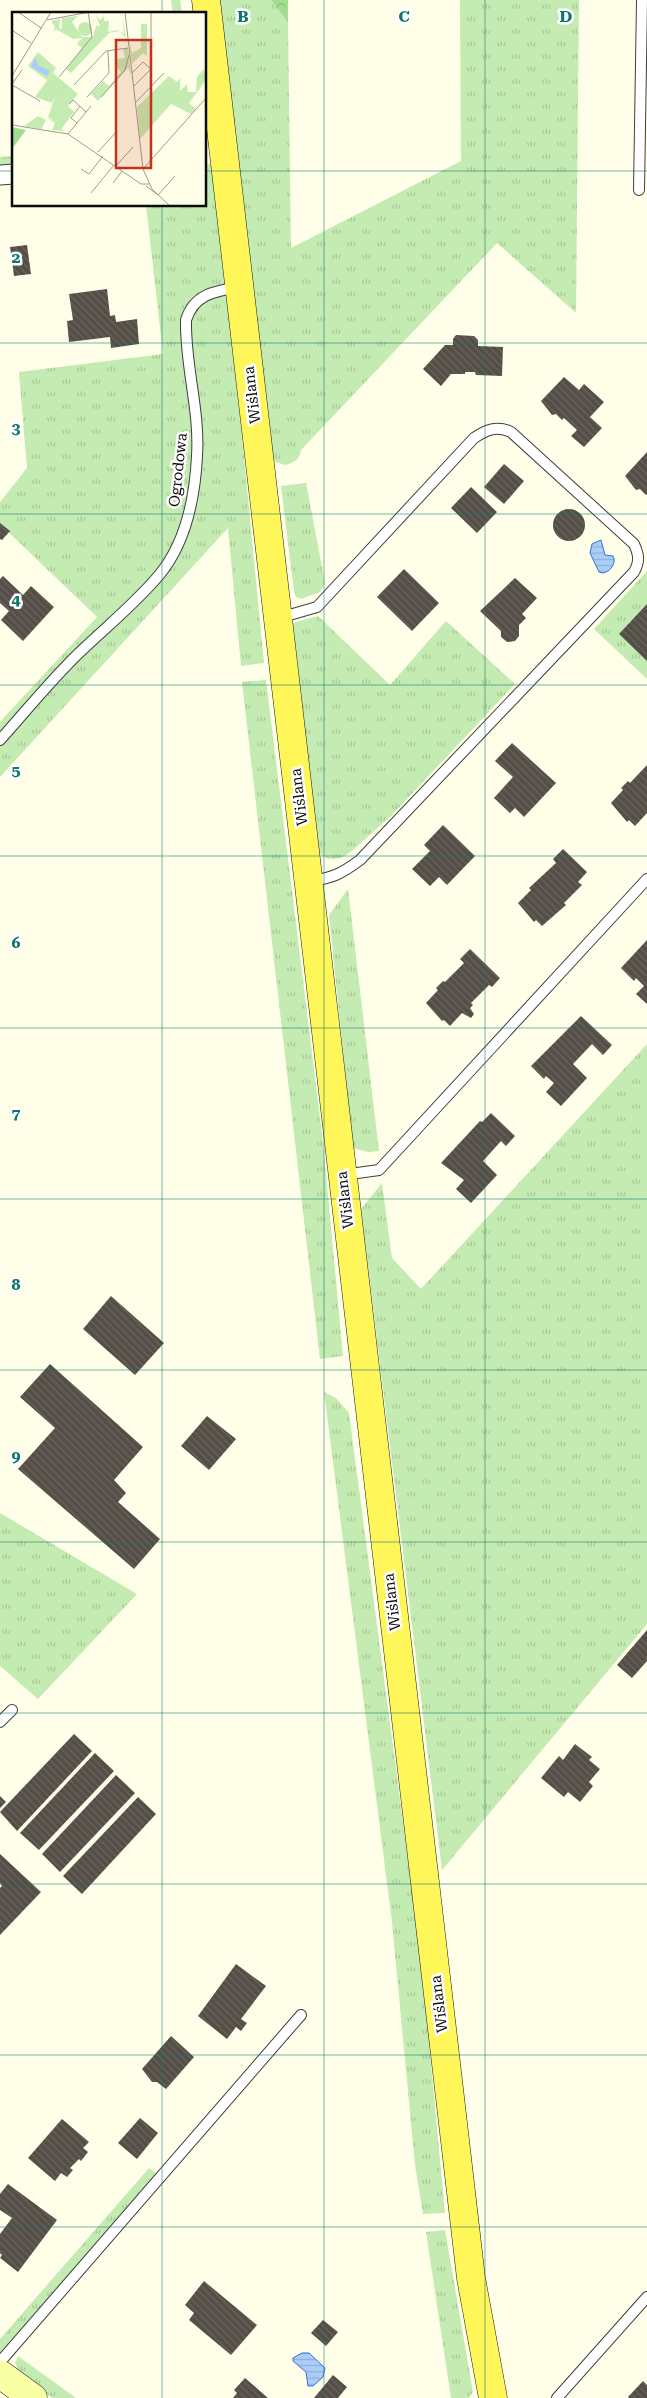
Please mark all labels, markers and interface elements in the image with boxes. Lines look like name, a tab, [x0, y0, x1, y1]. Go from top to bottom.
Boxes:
text: B	[237, 7, 249, 26]
text: C	[398, 7, 410, 26]
text: D	[560, 7, 573, 26]
inset map	[12, 12, 206, 206]
text: 2	[12, 248, 21, 267]
street label: Wiślana	[240, 365, 264, 425]
text: 3	[12, 419, 21, 438]
street label: Ogrodowa	[165, 432, 191, 508]
text: 4	[12, 590, 21, 609]
text: 5	[12, 761, 21, 780]
street label: Wiślana	[287, 767, 311, 827]
text: 6	[12, 933, 21, 952]
text: 7	[12, 1104, 21, 1123]
street label: Wiślana	[333, 1170, 357, 1230]
text: 8	[12, 1275, 21, 1294]
text: 9	[12, 1447, 21, 1466]
street label: Wiślana	[380, 1572, 404, 1632]
street label: Wiślana	[427, 1974, 451, 2034]

